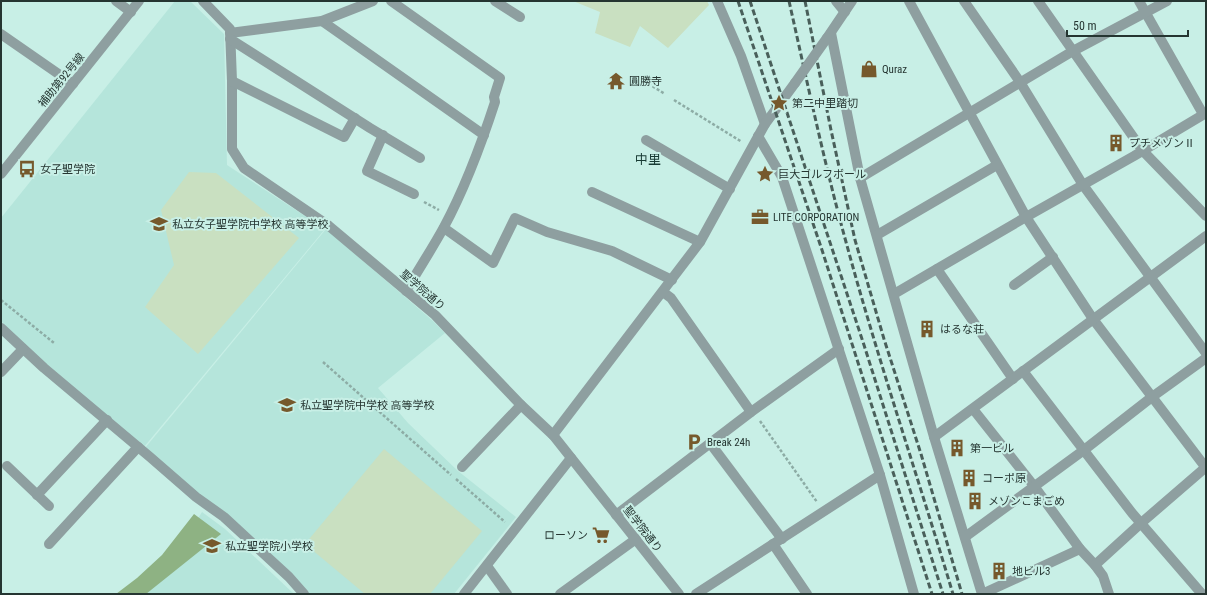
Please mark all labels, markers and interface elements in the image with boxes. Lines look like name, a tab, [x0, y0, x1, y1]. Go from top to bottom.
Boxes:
scale bar	[1067, 12, 1188, 38]
text: 50 m	[1073, 19, 1097, 33]
street label: 補助第92号線	[36, 51, 87, 110]
shop icon: Quraz	[859, 59, 879, 79]
place label: Quraz	[882, 63, 907, 76]
temple icon: 圓勝寺	[606, 71, 626, 91]
place label: 圓勝寺	[629, 75, 662, 88]
place icon: 第二中里踏切	[769, 93, 789, 113]
place label: 第二中里踏切	[792, 97, 858, 110]
building icon: プチメゾンⅡ	[1106, 133, 1126, 153]
place label: プチメゾンⅡ	[1129, 137, 1195, 150]
district label: 中里	[635, 152, 661, 167]
bus stop icon: 女子聖学院	[17, 159, 37, 179]
place label: 女子聖学院	[40, 163, 95, 176]
place icon: 巨大ゴルフボール	[755, 164, 775, 184]
place label: 巨大ゴルフボール	[778, 168, 866, 181]
office icon: LITE CORPORATION	[750, 207, 770, 227]
place label: LITE CORPORATION	[773, 211, 859, 224]
school or university icon: 私立女子聖学院中学校 高等学校	[149, 214, 169, 234]
place label: 私立女子聖学院中学校 高等学校	[172, 218, 329, 231]
street label: 聖学院通り	[398, 267, 448, 313]
building icon: はるな荘	[917, 319, 937, 339]
place label: はるな荘	[940, 323, 984, 336]
school or university icon: 私立聖学院中学校 高等学校	[277, 395, 297, 415]
place label: 私立聖学院中学校 高等学校	[300, 399, 435, 412]
parking icon: Break 24h	[684, 432, 704, 452]
place label: Break 24h	[707, 436, 750, 449]
building icon: 第一ビル	[947, 438, 967, 458]
place label: 第一ビル	[970, 442, 1014, 455]
building icon: コーポ原	[959, 468, 979, 488]
place label: コーポ原	[982, 472, 1026, 485]
building icon: メゾンこまごめ	[965, 491, 985, 511]
place label: メゾンこまごめ	[988, 495, 1065, 508]
street label: 聖学院通り	[621, 504, 665, 555]
supermarket icon: ローソン	[591, 525, 611, 545]
place label: ローソン	[544, 529, 588, 542]
school or university icon: 私立聖学院小学校	[202, 536, 222, 556]
place label: 私立聖学院小学校	[225, 540, 313, 553]
building icon: 地ビル3	[989, 561, 1009, 581]
place label: 地ビル3	[1012, 565, 1050, 578]

